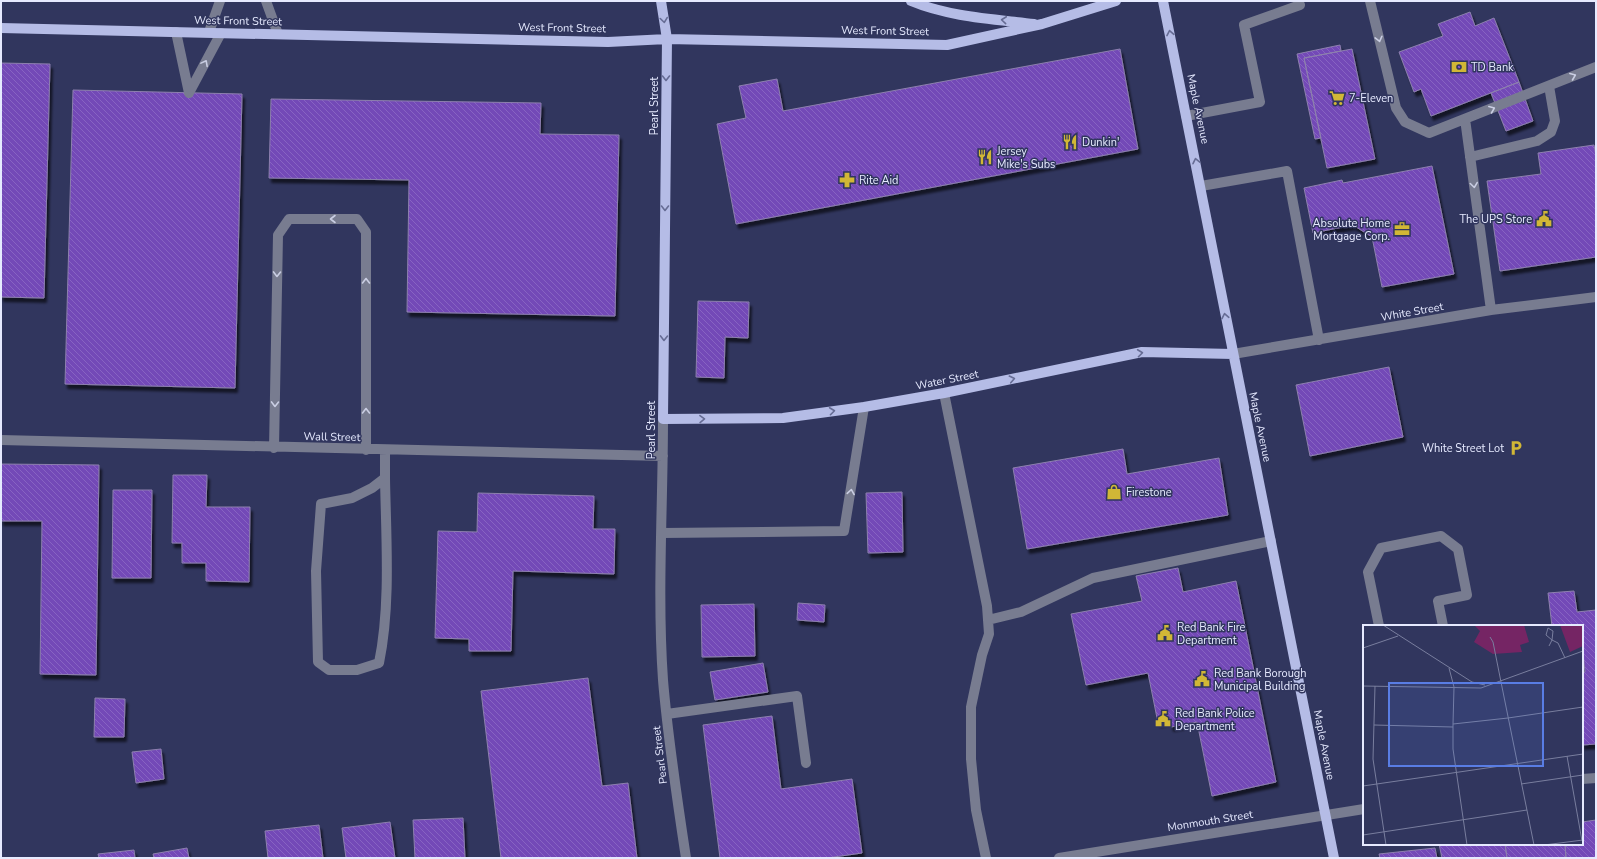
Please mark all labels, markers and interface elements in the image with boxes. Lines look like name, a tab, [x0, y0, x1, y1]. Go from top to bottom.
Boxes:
street label: West Front Street	[194, 13, 282, 29]
one-way arrow	[1001, 16, 1007, 25]
one-way arrow	[659, 17, 668, 23]
street label: West Front Street	[518, 20, 606, 36]
street label: West Front Street	[841, 23, 929, 39]
one-way arrow	[1166, 30, 1174, 36]
one-way arrow	[1374, 35, 1383, 42]
bank icon: TD Bank	[1450, 58, 1468, 76]
one-way arrow	[200, 60, 207, 67]
place label: TD Bank	[1471, 60, 1514, 75]
street label: Maple Avenue	[1183, 73, 1213, 145]
one-way arrow	[1569, 73, 1576, 81]
one-way arrow	[662, 75, 670, 81]
street label: Pearl Street	[647, 77, 662, 135]
supermarket icon: 7-Eleven	[1328, 89, 1346, 107]
place label: 7-Eleven	[1349, 91, 1393, 106]
one-way arrow	[1488, 105, 1495, 113]
restaurant icon: Dunkin'	[1061, 133, 1079, 151]
place label: Dunkin'	[1082, 135, 1119, 150]
place label: Jersey Mike's Subs	[996, 144, 1055, 172]
restaurant icon: Jersey Mike's Subs	[976, 148, 994, 166]
one-way arrow	[1192, 157, 1200, 164]
pharmacy icon: Rite Aid	[838, 171, 856, 189]
place label: Rite Aid	[859, 173, 898, 188]
one-way arrow	[1469, 182, 1478, 189]
one-way arrow	[661, 205, 669, 211]
public building icon: The UPS Store	[1535, 210, 1553, 228]
place label: The UPS Store	[1460, 212, 1532, 227]
one-way arrow	[330, 215, 336, 223]
place label: Absolute Home Mortgage Corp.	[1313, 216, 1390, 244]
office icon: Absolute Home Mortgage Corp.	[1393, 220, 1411, 238]
one-way arrow	[273, 271, 281, 277]
one-way arrow	[362, 278, 370, 284]
street label: White Street	[1379, 299, 1445, 325]
one-way arrow	[1222, 313, 1230, 319]
one-way arrow	[660, 335, 668, 341]
one-way arrow	[1137, 349, 1143, 358]
street label: Water Street	[914, 367, 980, 393]
one-way arrow	[1009, 375, 1015, 384]
street label: Maple Avenue	[1245, 391, 1275, 463]
one-way arrow	[270, 401, 279, 407]
street label: Pearl Street	[644, 401, 659, 459]
one-way arrow	[829, 407, 835, 416]
one-way arrow	[362, 408, 370, 414]
one-way arrow	[699, 415, 705, 423]
street label: Wall Street	[304, 429, 361, 445]
parking icon: White Street Lot	[1507, 439, 1525, 457]
place label: White Street Lot	[1422, 441, 1504, 456]
shop icon: Firestone	[1105, 483, 1123, 501]
place label: Firestone	[1126, 485, 1172, 500]
one-way arrow	[846, 489, 854, 495]
place label: Red Bank Fire Department	[1177, 620, 1246, 648]
public building icon: Red Bank Fire Department	[1156, 624, 1174, 642]
inset map	[1363, 625, 1583, 845]
place label: Red Bank Borough Municipal Building	[1214, 666, 1307, 694]
public building icon: Red Bank Borough Municipal Building	[1193, 670, 1211, 688]
place label: Red Bank Police Department	[1175, 706, 1255, 734]
street label: Maple Avenue	[1310, 709, 1338, 781]
public building icon: Red Bank Police Department	[1154, 710, 1172, 728]
street label: Pearl Street	[649, 725, 671, 785]
street label: Monmouth Street	[1166, 807, 1254, 835]

